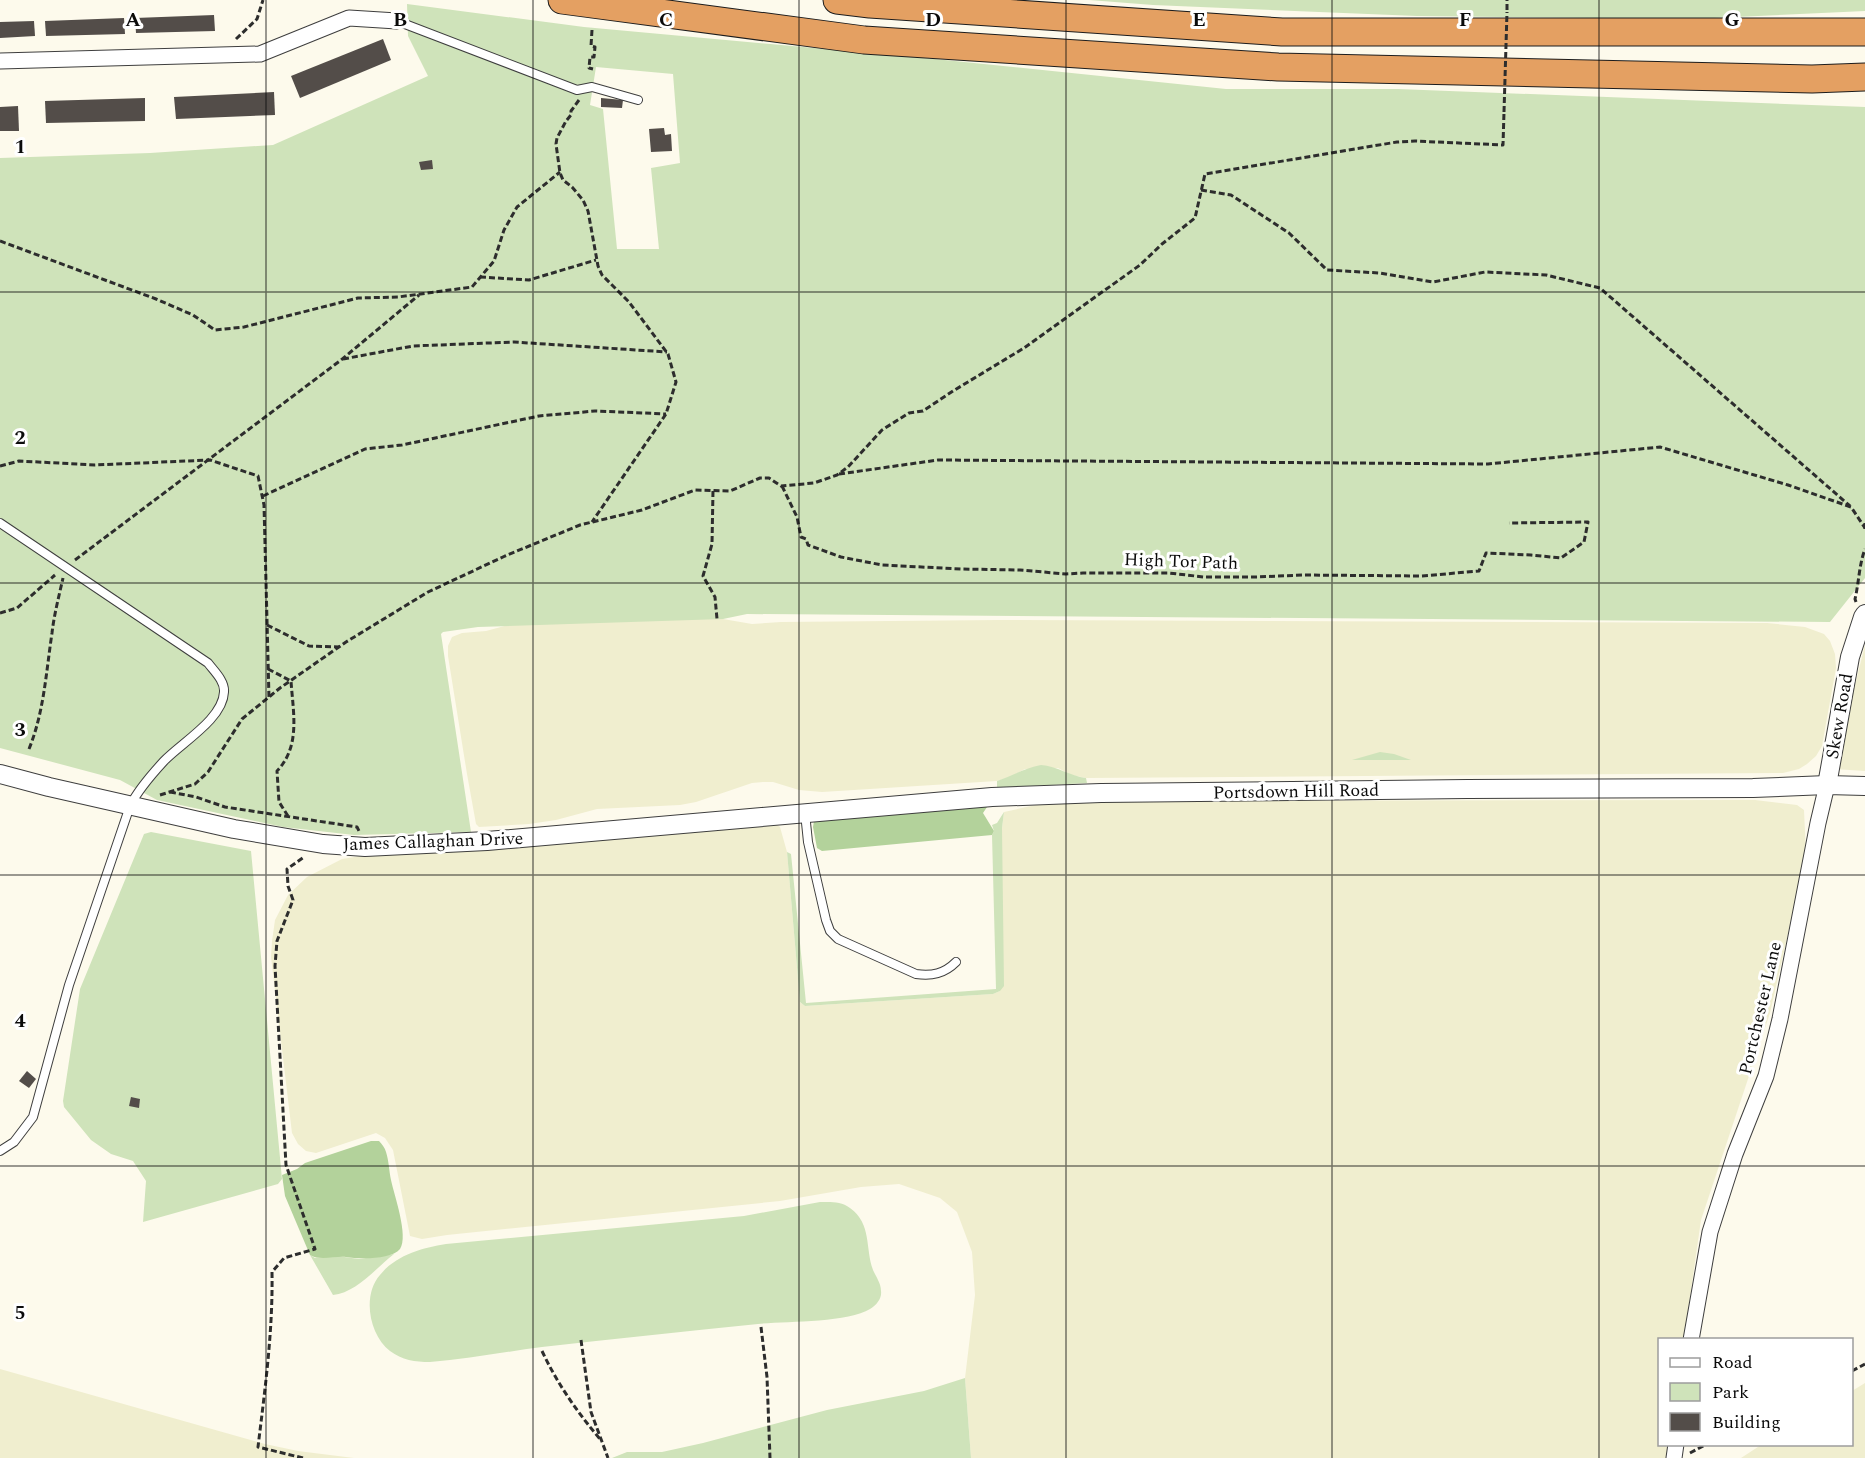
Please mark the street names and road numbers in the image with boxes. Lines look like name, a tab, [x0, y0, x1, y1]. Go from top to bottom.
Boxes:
street label: High Tor Path	[1123, 546, 1239, 577]
street label: Skew Road	[1819, 671, 1860, 761]
street label: Portsdown Hill Road	[1213, 777, 1379, 806]
street label: James Callaghan Drive	[342, 825, 524, 858]
street label: Portchester Lane	[1732, 939, 1789, 1077]

